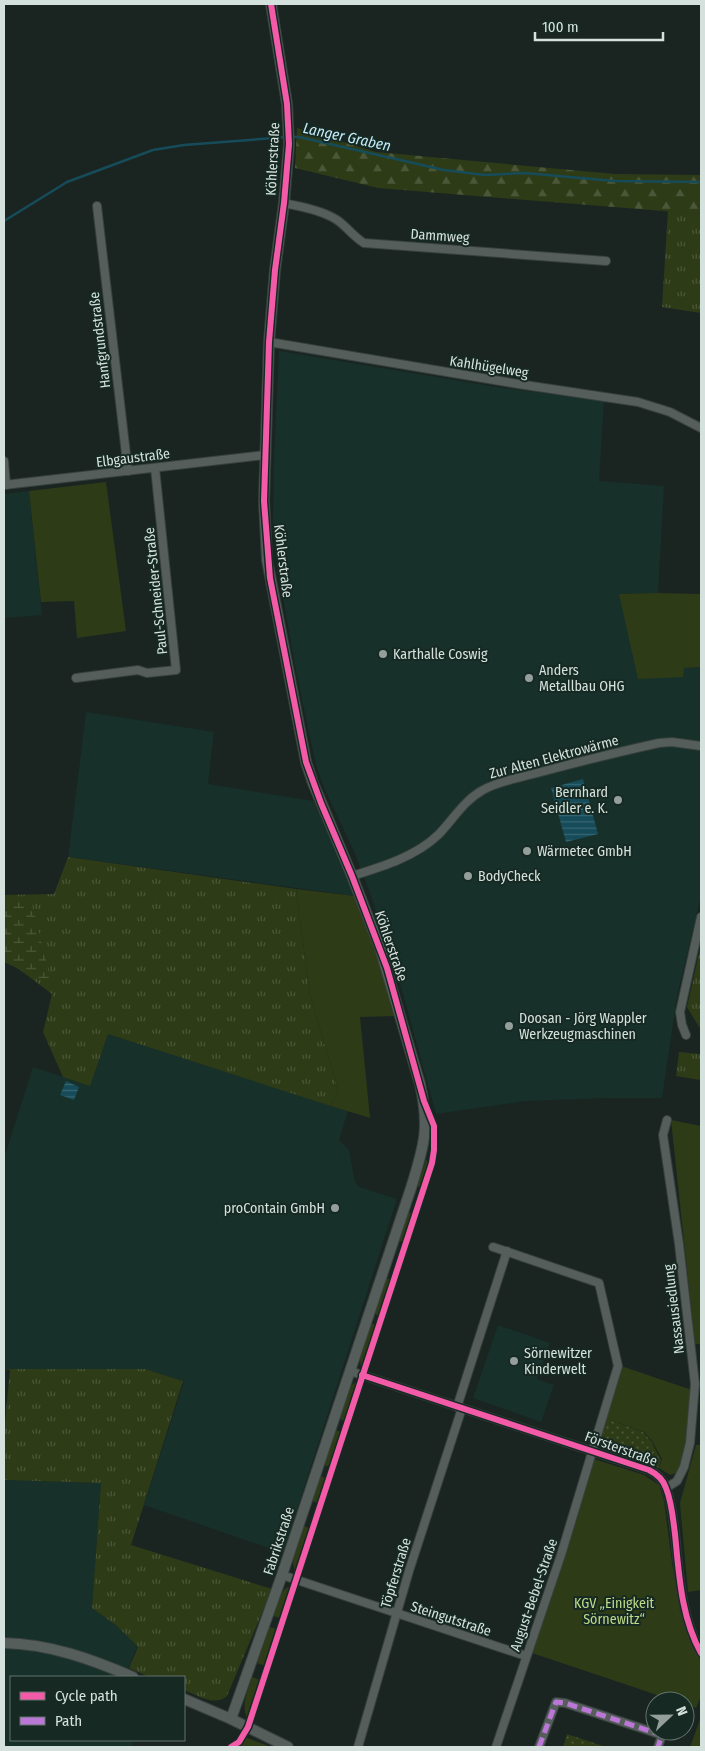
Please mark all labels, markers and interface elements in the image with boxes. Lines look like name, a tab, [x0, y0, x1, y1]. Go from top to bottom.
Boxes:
scale bar	[535, 10, 662, 42]
text: 100 m	[542, 18, 579, 36]
water label: Langer Graben	[301, 119, 393, 155]
street label: Köhlerstraße	[263, 122, 283, 196]
street label: Dammweg	[410, 225, 470, 247]
street label: Hanfgrundstraße	[86, 291, 114, 389]
street label: Kahlhügelweg	[448, 352, 530, 382]
street label: Elbgaustraße	[95, 445, 171, 471]
street label: Köhlerstraße	[270, 524, 296, 599]
street label: Paul-Schneider-Straße	[141, 526, 171, 655]
place label: Karthalle Coswig	[393, 646, 488, 663]
marker: Karthalle Coswig	[377, 648, 389, 660]
place label: Anders Metallbau OHG	[539, 662, 625, 695]
marker: Anders Metallbau OHG	[523, 672, 535, 684]
street label: Zur Alten Elektrowärme	[487, 732, 621, 782]
place label: Bernhard Seidler e. K.	[541, 784, 608, 817]
marker: Bernhard Seidler e. K.	[612, 794, 624, 806]
place label: Wärmetec GmbH	[537, 843, 632, 860]
marker: Wärmetec GmbH	[521, 845, 533, 857]
place label: BodyCheck	[478, 868, 541, 885]
marker: BodyCheck	[462, 870, 474, 882]
street label: Köhlerstraße	[371, 908, 411, 984]
place label: Doosan - Jörg Wappler Werkzeugmaschinen	[519, 1010, 647, 1043]
marker: Doosan - Jörg Wappler Werkzeugmaschinen	[503, 1020, 515, 1032]
place label: proContain GmbH	[224, 1200, 325, 1217]
marker: proContain GmbH	[329, 1202, 341, 1214]
street label: Nassausiedlung	[660, 1263, 688, 1355]
place label: Sörnewitzer Kinderwelt	[524, 1345, 592, 1378]
marker: Sörnewitzer Kinderwelt	[508, 1355, 520, 1367]
street label: Försterstraße	[582, 1428, 660, 1470]
street label: Fabrikstraße	[260, 1505, 298, 1577]
street label: Töpferstraße	[377, 1536, 415, 1610]
street label: August-Bebel-Straße	[507, 1536, 561, 1654]
park label: KGV „Einigkeit Sörnewitz“	[574, 1595, 654, 1628]
street label: Steingutstraße	[409, 1598, 494, 1640]
legend	[10, 1676, 185, 1741]
text: Cycle path	[55, 1687, 118, 1705]
north arrow	[645, 1691, 695, 1741]
text: N	[672, 1704, 691, 1718]
text: Path	[55, 1712, 82, 1730]

